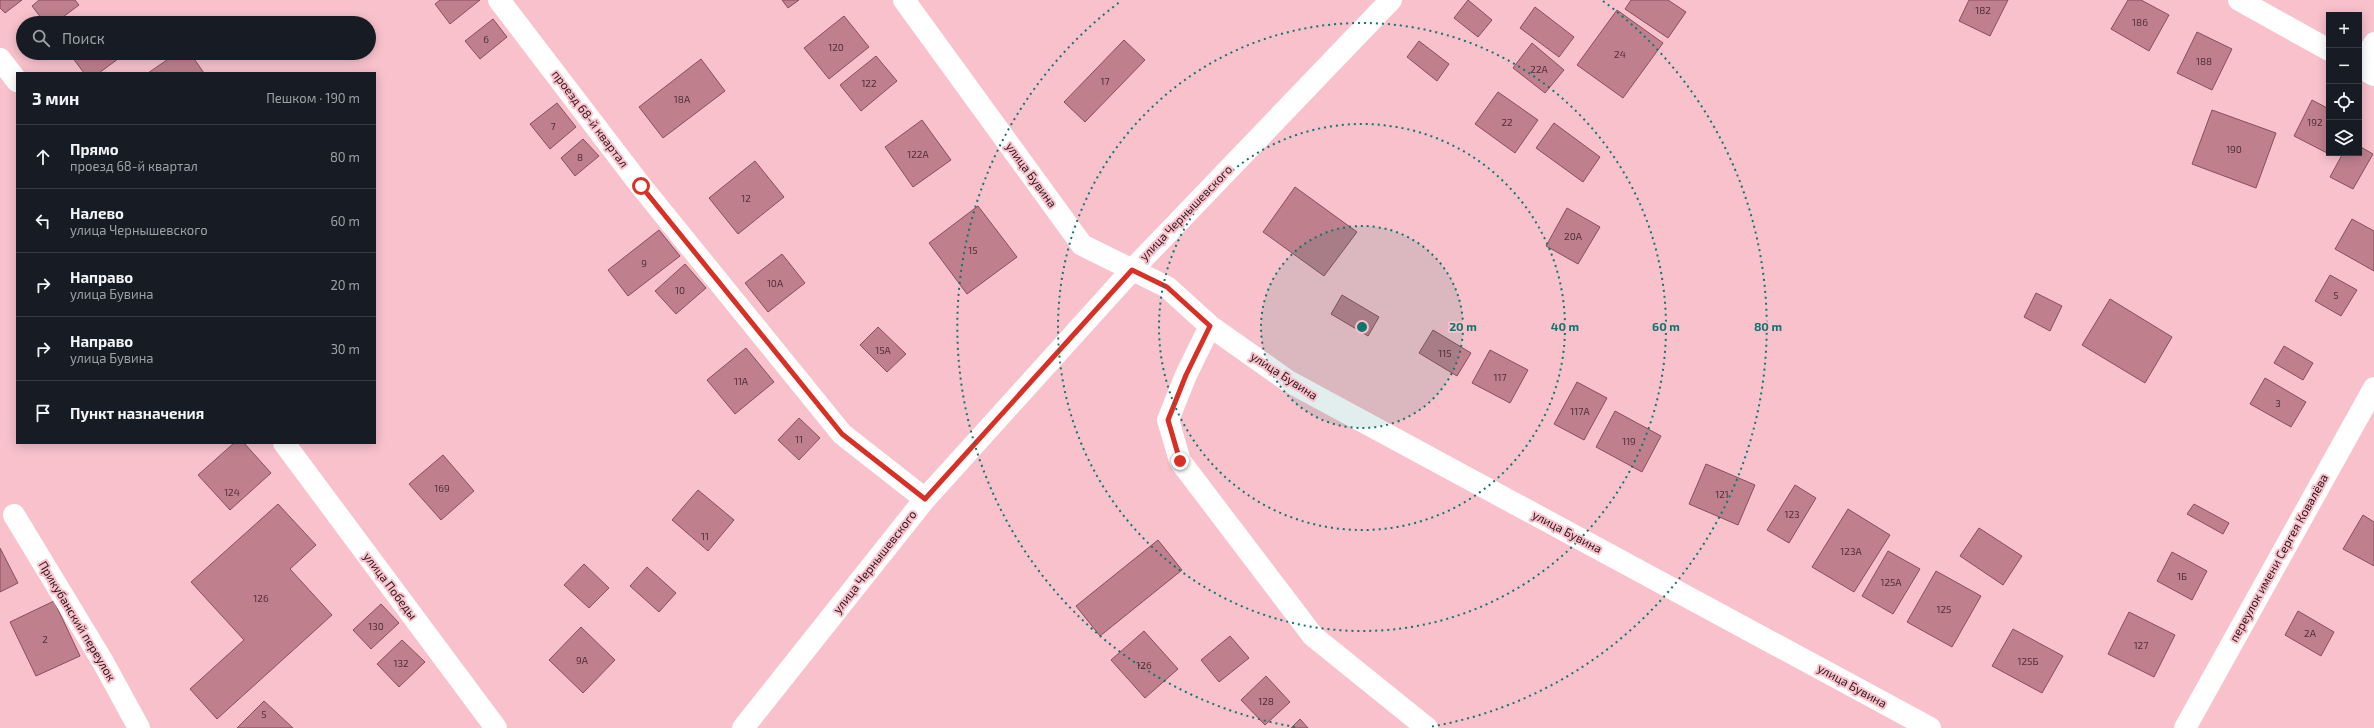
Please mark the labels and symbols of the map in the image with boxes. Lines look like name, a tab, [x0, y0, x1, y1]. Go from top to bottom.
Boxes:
house number: 182	[1975, 4, 1991, 16]
house number: 186	[2132, 16, 2148, 28]
house number: 6	[483, 33, 489, 45]
house number: 120	[828, 41, 844, 53]
house number: 24	[1614, 48, 1626, 60]
house number: 188	[2196, 55, 2212, 67]
house number: 22А	[1530, 63, 1549, 75]
street label: проезд 68-й квартал	[549, 68, 631, 170]
house number: 17	[1100, 75, 1110, 87]
house number: 122	[861, 77, 877, 89]
house number: 18А	[674, 93, 691, 105]
house number: 22	[1501, 116, 1513, 128]
house number: 192	[2307, 116, 2323, 128]
house number: 7	[550, 120, 556, 132]
street label: улица Бувина	[1003, 139, 1060, 210]
house number: 190	[2226, 143, 2242, 155]
house number: 122А	[907, 148, 929, 160]
house number: 8	[577, 151, 583, 163]
street label: улица Чернышевского	[1136, 162, 1235, 264]
route start	[632, 177, 650, 195]
house number: 12	[741, 192, 751, 204]
house number: 20А	[1564, 230, 1583, 242]
house number: 15	[968, 244, 978, 256]
house number: 9	[641, 257, 647, 269]
house number: 10А	[767, 277, 784, 289]
house number: 10	[675, 284, 685, 296]
house number: 5	[2333, 289, 2339, 301]
text: 20 m	[1449, 319, 1477, 333]
text: 40 m	[1551, 319, 1579, 333]
text: 60 m	[1652, 319, 1680, 333]
text: 80 m	[1754, 319, 1782, 333]
centre of rings	[1355, 320, 1369, 334]
house number: 15А	[875, 344, 892, 356]
house number: 115	[1438, 347, 1452, 359]
street label: улица Бувина	[1248, 348, 1321, 403]
house number: 117	[1493, 371, 1507, 383]
house number: 11А	[734, 375, 749, 387]
house number: 3	[2275, 397, 2281, 409]
house number: 117А	[1570, 405, 1590, 417]
house number: 11	[795, 433, 803, 445]
house number: 119	[1622, 435, 1636, 447]
route end	[1171, 452, 1189, 470]
street label: переулок имени Сергея Ковалёва	[2226, 471, 2331, 644]
house number: 169	[434, 482, 450, 494]
house number: 124	[224, 486, 240, 498]
house number: 121	[1715, 488, 1729, 500]
street label: улица Чернышевского	[830, 507, 920, 616]
street label: улица Бувина	[1530, 507, 1605, 556]
house number: 123	[1784, 508, 1800, 520]
house number: 11	[701, 530, 709, 542]
house number: 123А	[1840, 545, 1862, 557]
street label: улица Победы	[360, 549, 420, 622]
street label: Прикубанский переулок	[36, 558, 120, 684]
house number: 1Б	[2177, 570, 2187, 582]
house number: 125А	[1880, 576, 1902, 588]
house number: 126	[253, 592, 269, 604]
house number: 125	[1937, 603, 1951, 615]
house number: 130	[368, 620, 384, 632]
house number: 2А	[2304, 627, 2317, 639]
house number: 2	[42, 633, 48, 645]
house number: 127	[2134, 639, 2148, 651]
house number: 9А	[576, 654, 589, 666]
house number: 125Б	[2018, 655, 2038, 667]
house number: 132	[393, 657, 409, 669]
house number: 126	[1136, 659, 1152, 671]
street label: улица Бувина	[1815, 660, 1890, 711]
house number: 128	[1258, 695, 1274, 707]
house number: 5	[261, 708, 267, 720]

